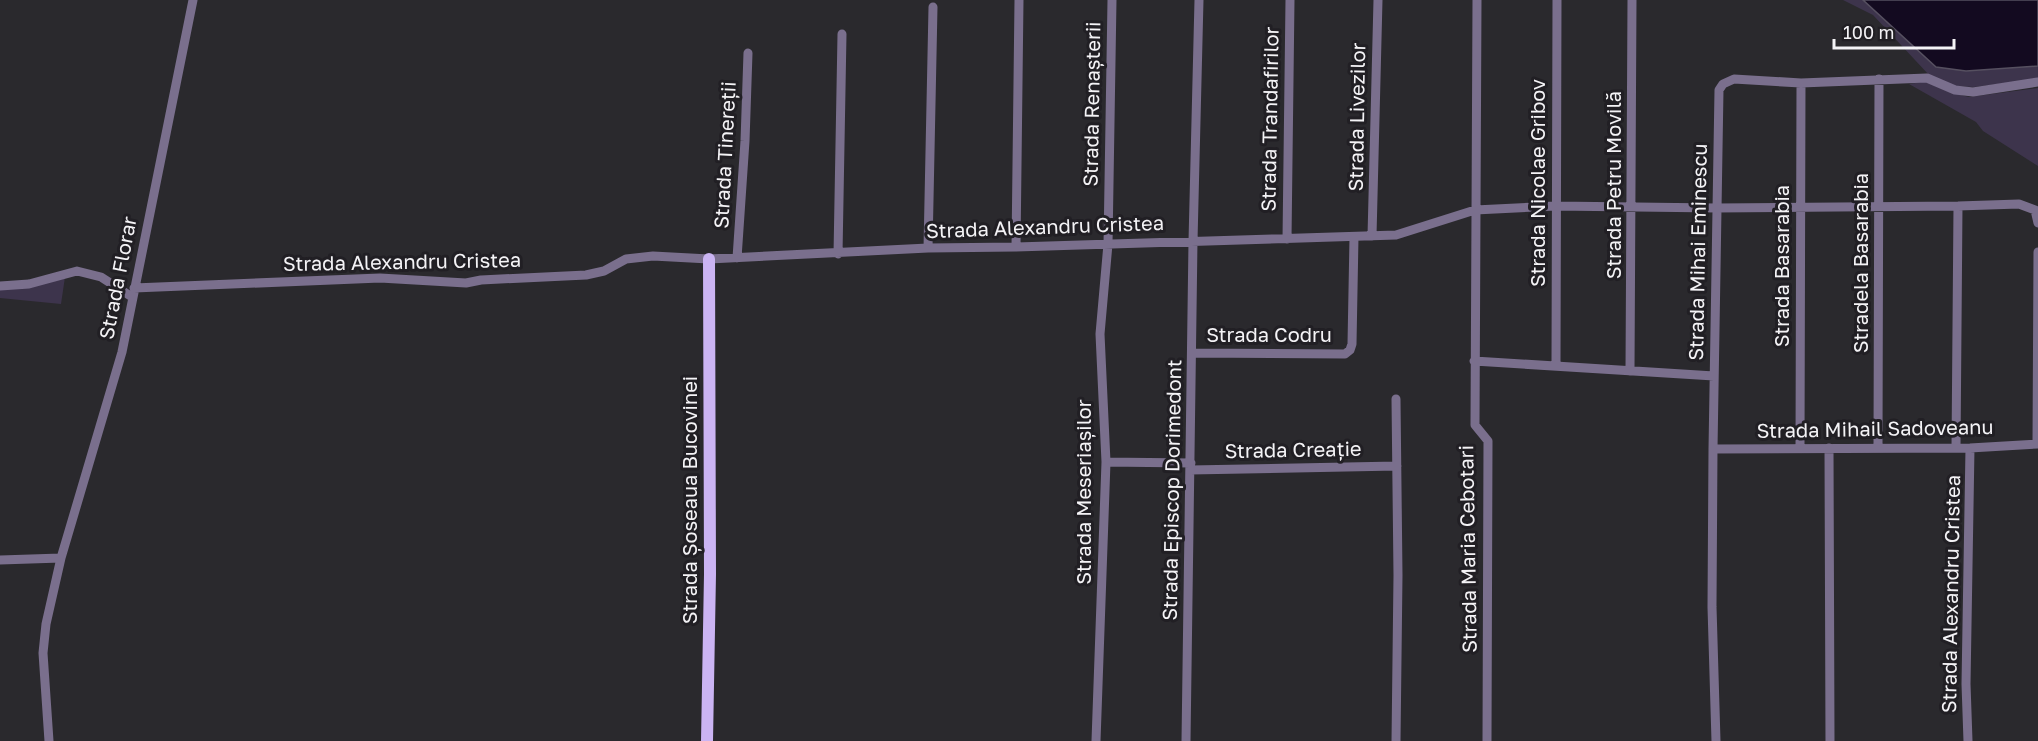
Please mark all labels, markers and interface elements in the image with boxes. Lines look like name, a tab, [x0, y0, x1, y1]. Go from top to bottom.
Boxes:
scale bar	[1834, 12, 1954, 50]
street label: Strada Renașterii	[1078, 21, 1105, 187]
text: 100 m	[1843, 21, 1894, 43]
street label: Strada Trandafirilor	[1255, 26, 1283, 212]
street label: Strada Livezilor	[1343, 42, 1369, 191]
street label: Strada Nicolae Gribov	[1525, 79, 1549, 287]
street label: Strada Tinereții	[708, 81, 741, 229]
street label: Strada Petru Movilă	[1601, 91, 1625, 279]
street label: Strada Mihai Eminescu	[1683, 143, 1711, 361]
street label: Stradela Basarabia	[1848, 173, 1872, 353]
street label: Strada Basarabia	[1769, 185, 1793, 347]
street label: Strada Alexandru Cristea	[926, 210, 1164, 242]
street label: Strada Florar	[93, 214, 141, 341]
street label: Strada Alexandru Cristea	[283, 247, 521, 275]
street label: Strada Codru	[1206, 322, 1332, 346]
street label: Strada Episcop Dorimedont	[1157, 359, 1185, 621]
street label: Strada Șoseaua Bucovinei	[677, 376, 702, 624]
street label: Strada Meseriașilor	[1071, 399, 1096, 585]
street label: Strada Mihail Sadoveanu	[1756, 414, 1994, 442]
street label: Strada Creație	[1224, 436, 1362, 463]
street label: Strada Maria Cebotari	[1453, 445, 1481, 653]
street label: Strada Alexandru Cristea	[1936, 475, 1964, 713]

